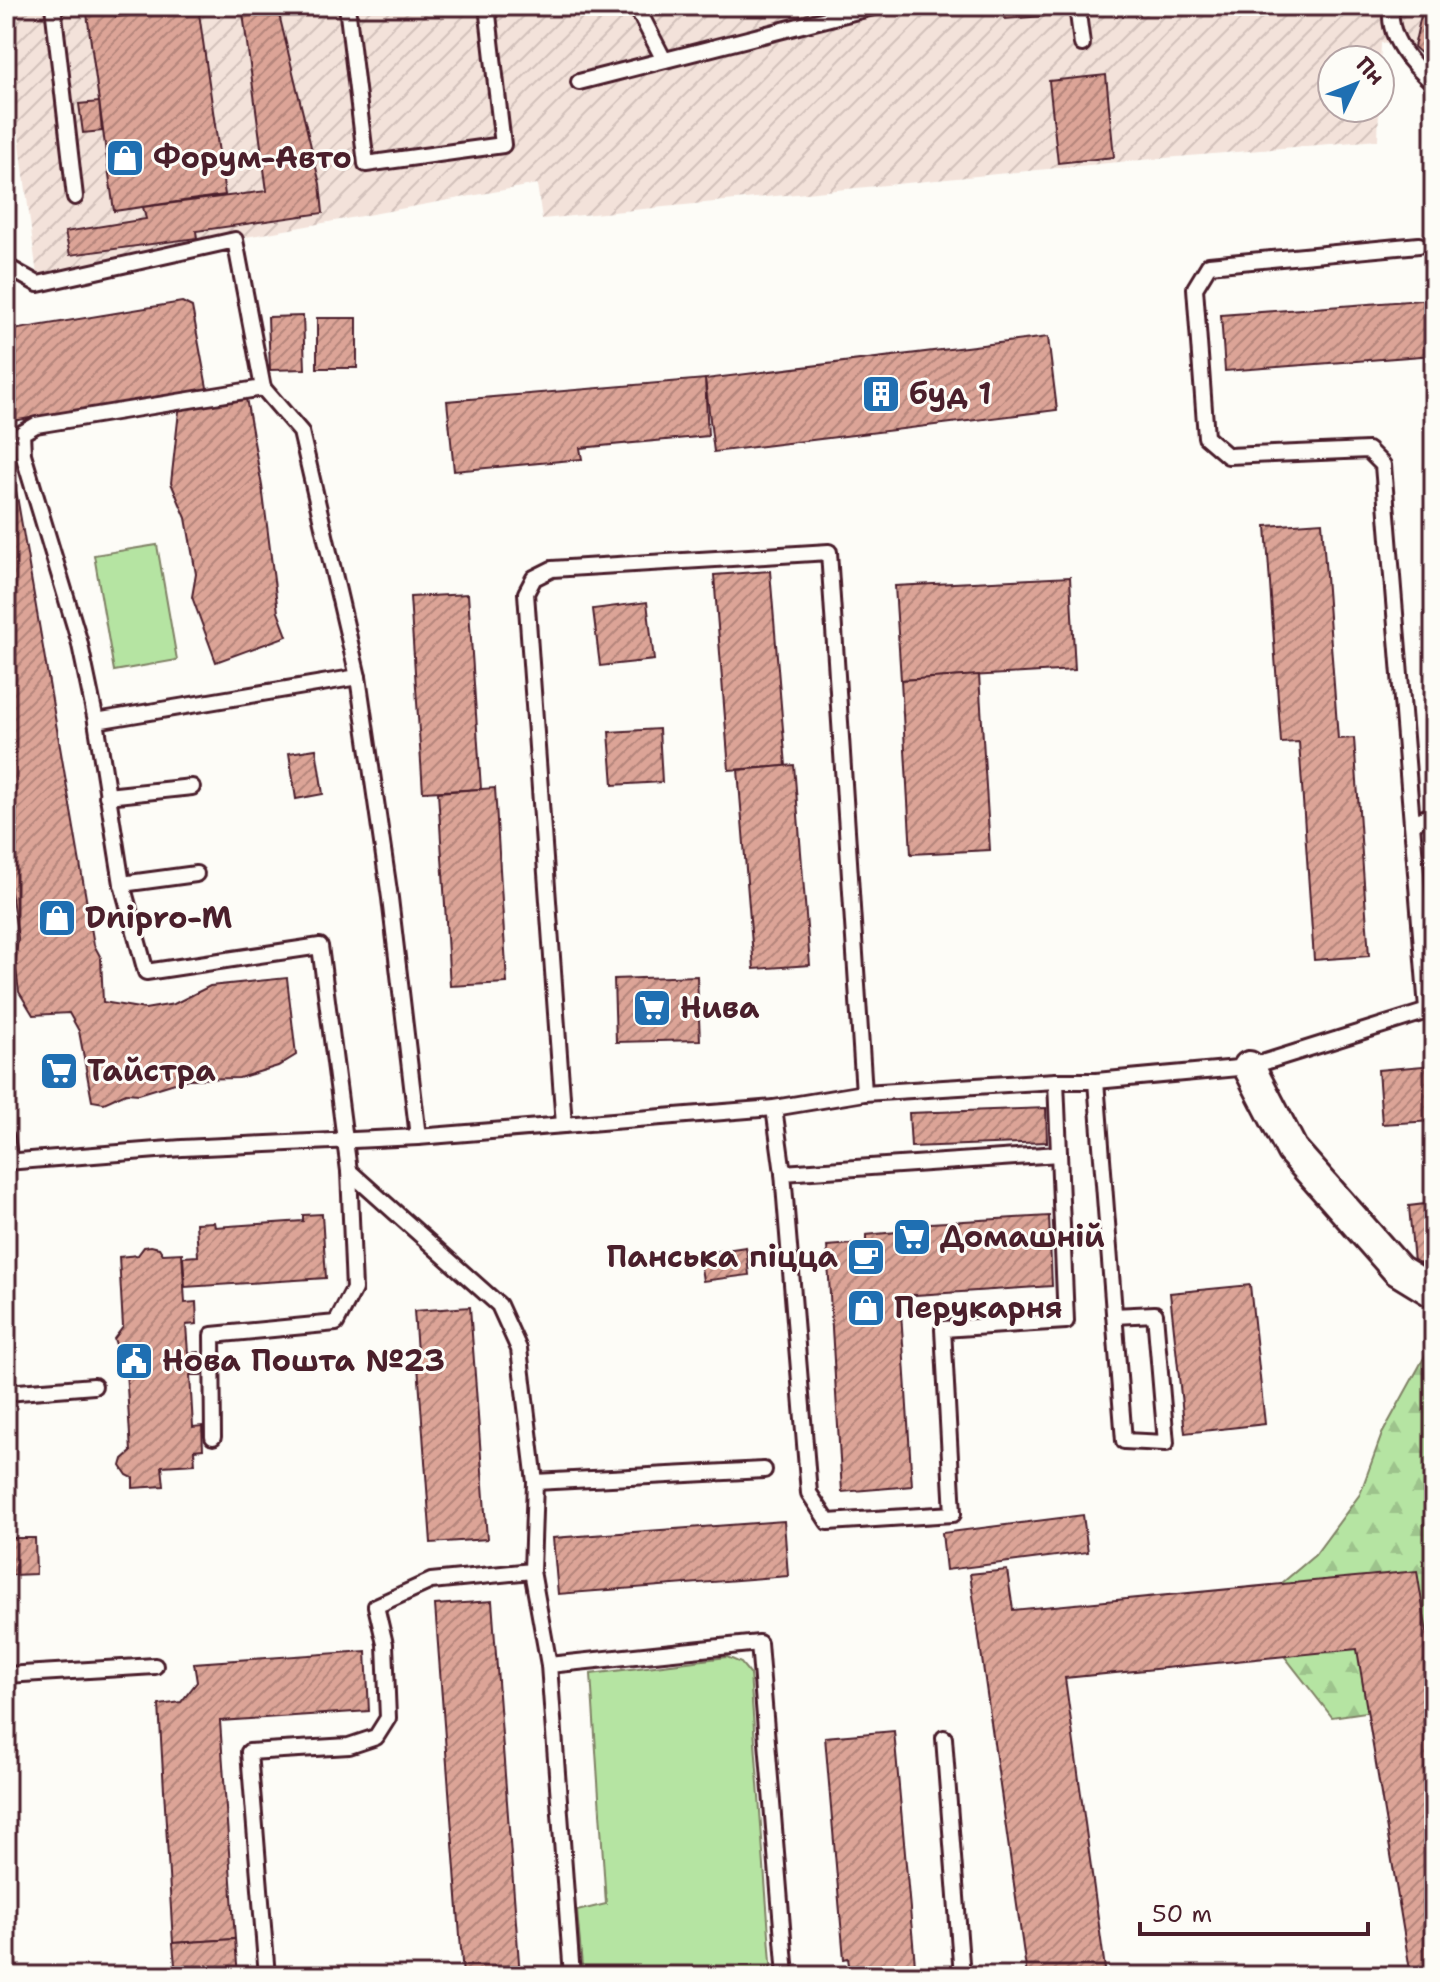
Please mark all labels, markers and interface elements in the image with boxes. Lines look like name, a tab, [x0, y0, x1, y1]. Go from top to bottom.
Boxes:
north arrow	[1316, 44, 1396, 124]
text: Пн	[1350, 50, 1391, 91]
shop icon: Форум-Авто	[104, 137, 146, 179]
place label: Форум-Авто	[153, 137, 352, 178]
building icon: буд 1	[860, 373, 902, 415]
place label: буд 1	[909, 373, 992, 414]
shop icon: Dnipro-M	[36, 897, 78, 939]
place label: Dnipro-M	[85, 897, 232, 938]
supermarket icon: Нива	[631, 987, 673, 1029]
place label: Нива	[680, 987, 760, 1028]
supermarket icon: Тайстра	[38, 1050, 80, 1092]
place label: Тайстра	[87, 1050, 216, 1091]
supermarket icon: Домашній	[891, 1216, 933, 1258]
place label: Домашній	[940, 1216, 1105, 1257]
place label: Панська пiцца	[607, 1236, 839, 1277]
cafe icon: Панська пiцца	[845, 1236, 887, 1278]
shop icon: Перукарня	[845, 1287, 887, 1329]
place label: Перукарня	[894, 1287, 1063, 1328]
public building icon: Нова Пошта №23	[113, 1340, 155, 1382]
place label: Нова Пошта №23	[162, 1340, 445, 1381]
scale bar	[1140, 1886, 1368, 1936]
text: 50 m	[1152, 1898, 1212, 1930]

